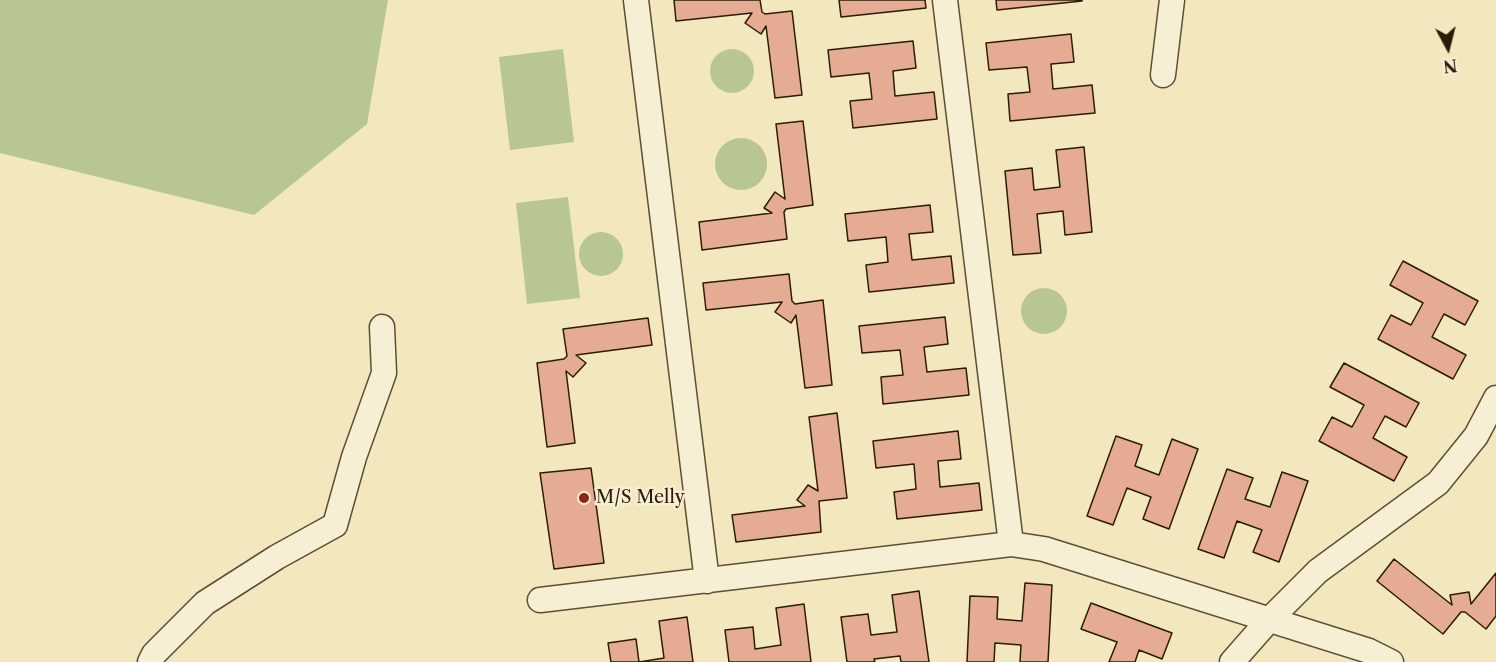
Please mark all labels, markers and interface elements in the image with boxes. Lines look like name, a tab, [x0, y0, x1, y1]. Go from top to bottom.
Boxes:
north arrow	[1418, 18, 1478, 78]
text: N	[1442, 55, 1458, 77]
place label: M/S Melly	[596, 487, 685, 509]
marker: M/S Melly	[577, 491, 591, 505]

